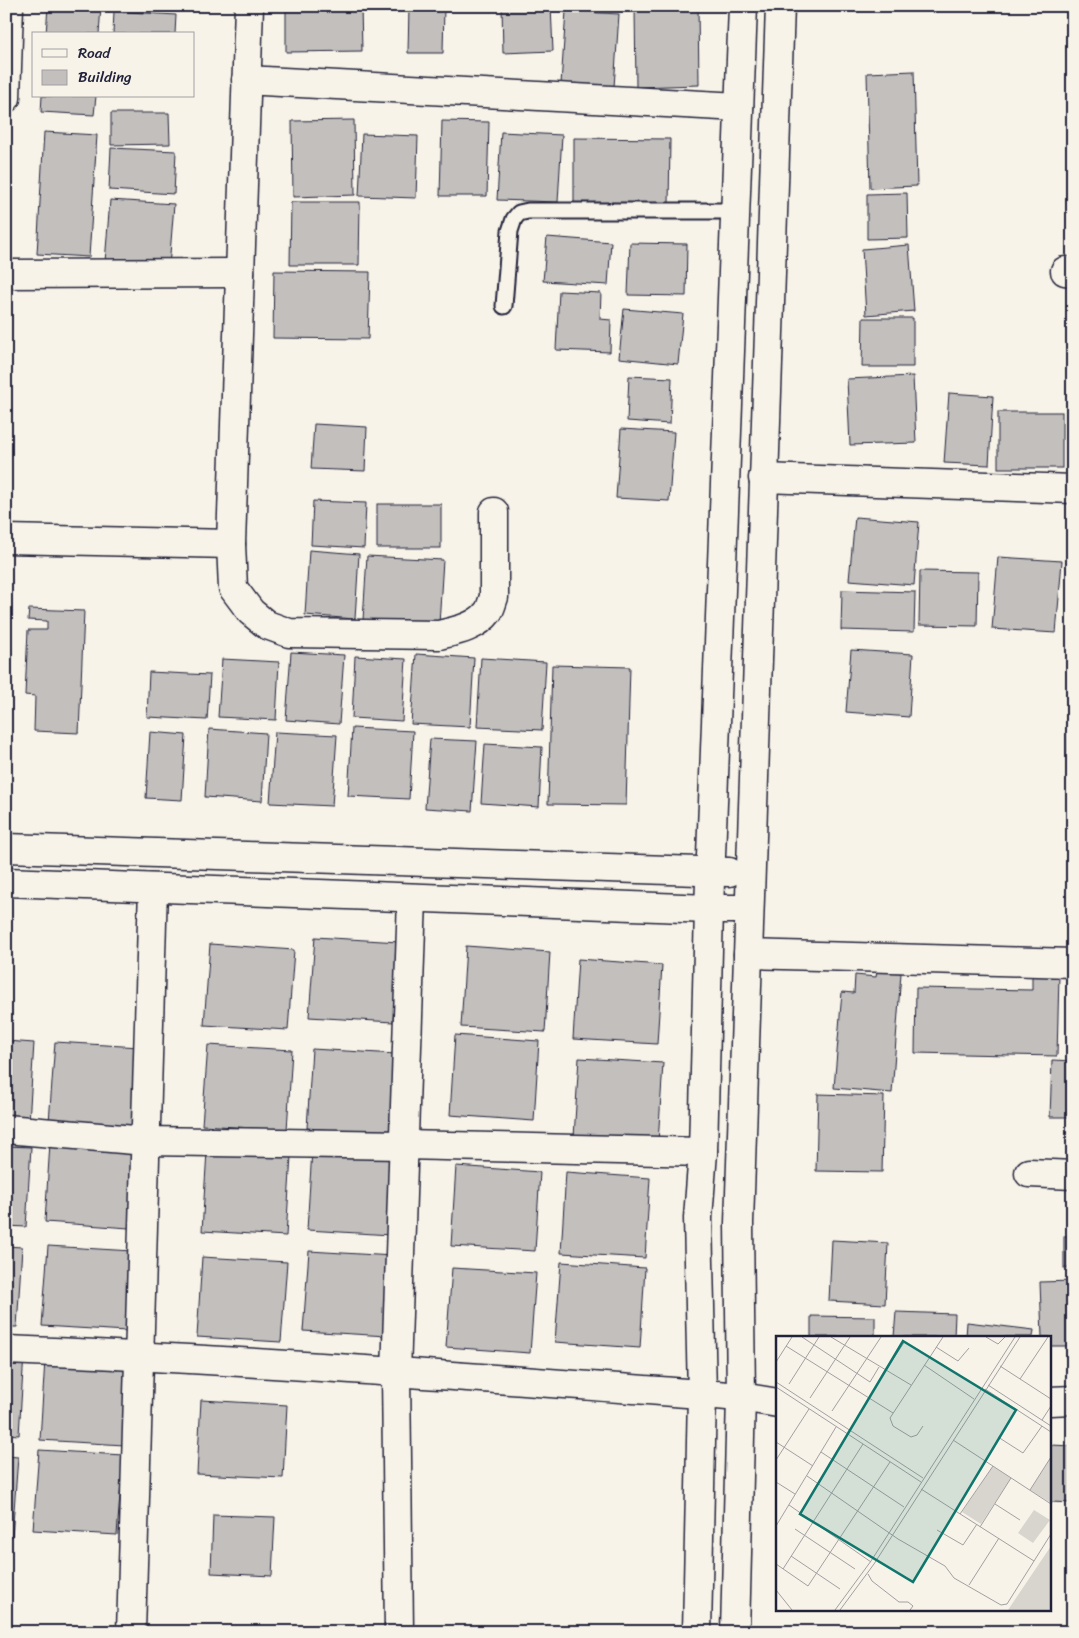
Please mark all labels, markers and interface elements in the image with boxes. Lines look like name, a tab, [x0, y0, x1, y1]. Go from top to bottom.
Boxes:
legend	[32, 32, 195, 98]
text: Road	[78, 40, 111, 66]
text: Building	[78, 64, 132, 90]
inset map	[776, 1336, 1052, 1610]

